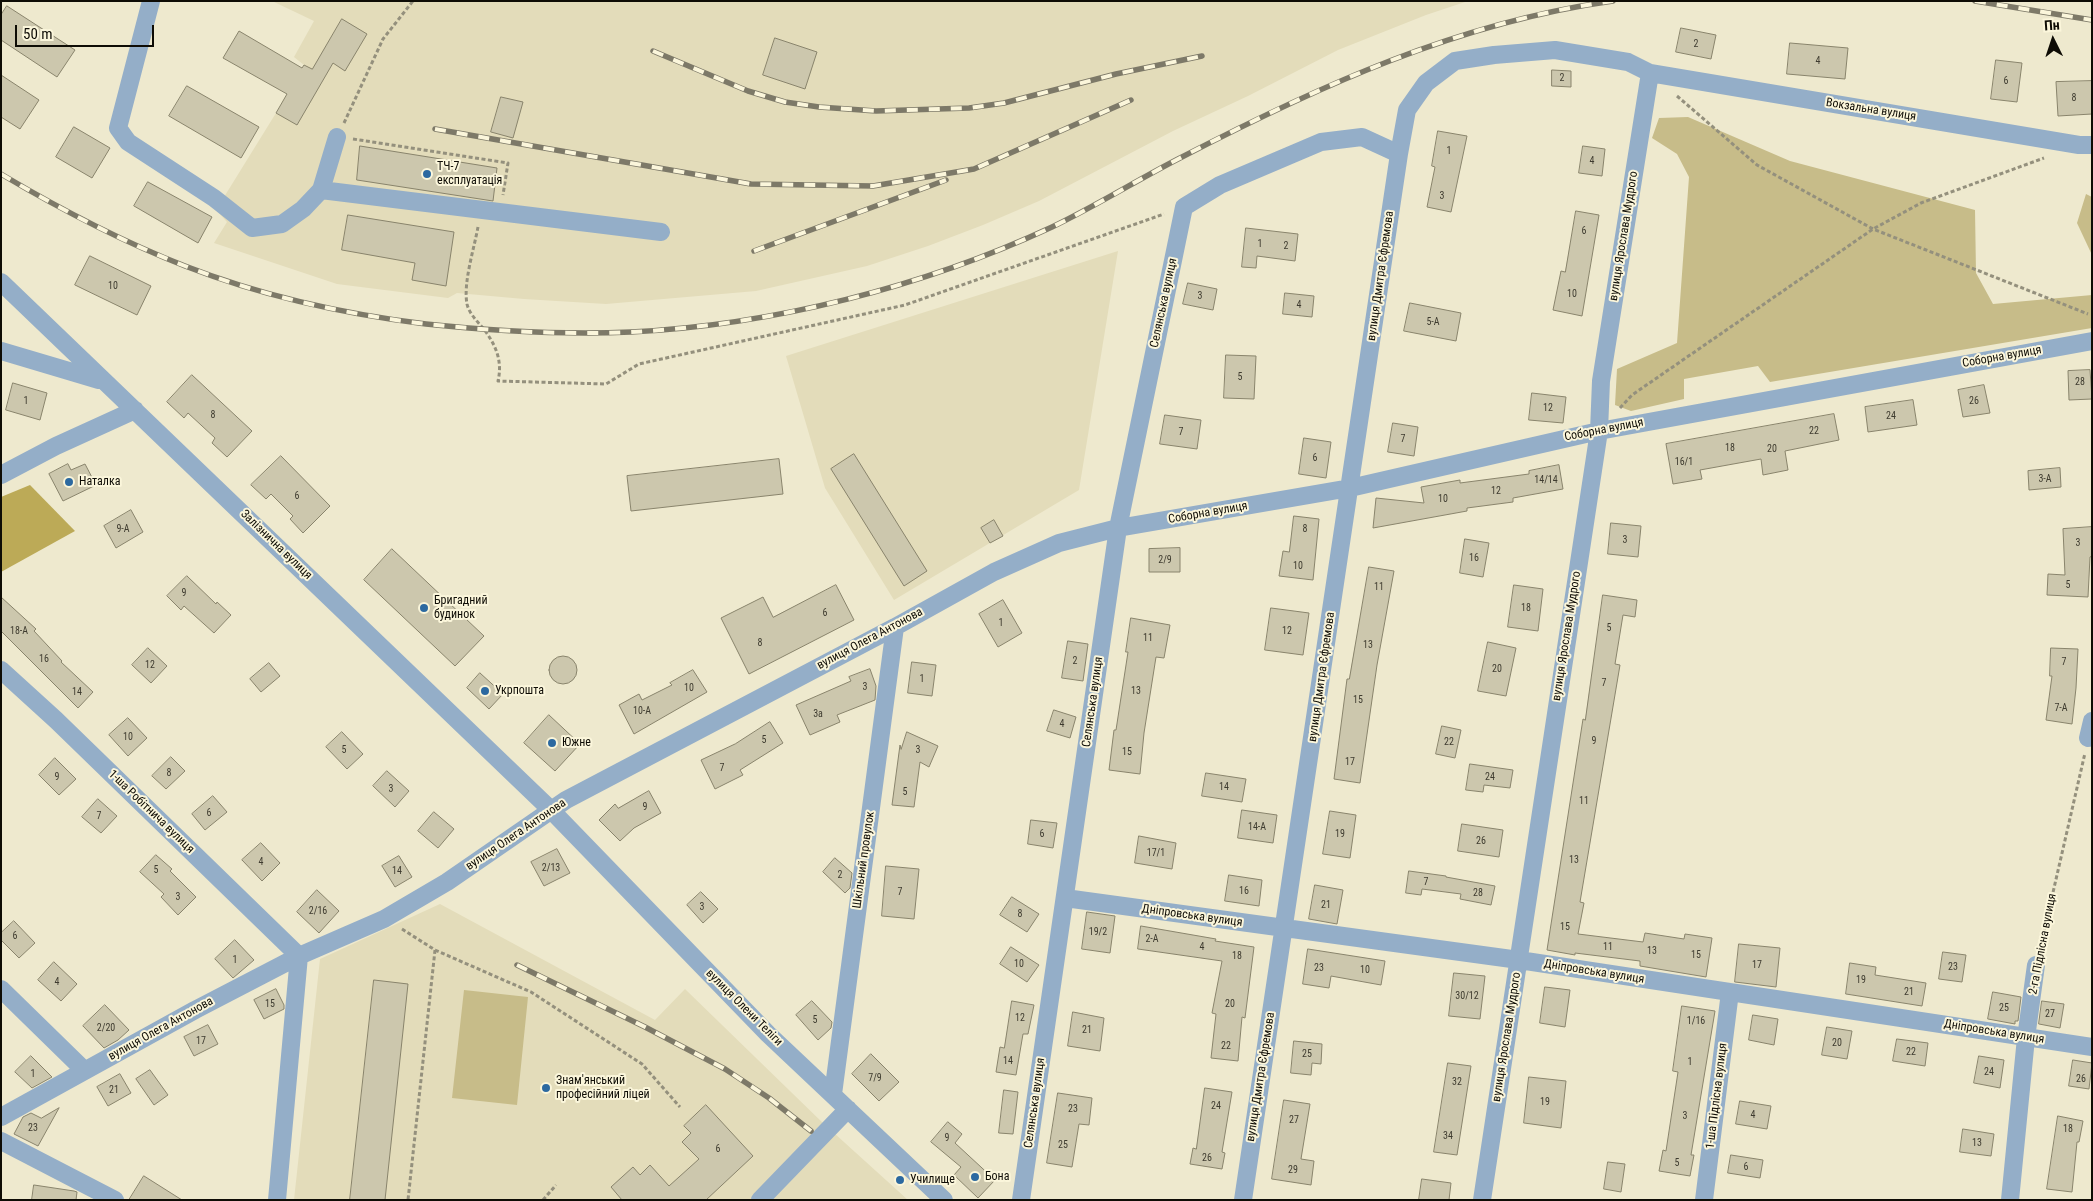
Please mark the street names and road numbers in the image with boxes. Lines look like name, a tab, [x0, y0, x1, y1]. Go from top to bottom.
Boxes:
street label: Вокзальна вулиця	[1825, 96, 1917, 124]
street label: вулиця Ярослава Мудрого	[1607, 170, 1641, 302]
street label: вулиця Дмитра Єфремова	[1365, 210, 1397, 342]
street label: Селянська вулиця	[1147, 257, 1181, 349]
street label: Соборна вулиця	[1961, 343, 2043, 371]
street label: Соборна вулиця	[1563, 415, 1645, 445]
street label: Соборна вулиця	[1167, 499, 1249, 527]
street label: Залізнична вулиця	[237, 507, 315, 583]
street label: вулиця Ярослава Мудрого	[1550, 570, 1584, 702]
street label: вулиця Олега Антонова	[815, 605, 925, 673]
street label: вулиця Дмитра Єфремова	[1306, 611, 1338, 743]
street label: Селянська вулиця	[1080, 656, 1106, 748]
street label: 1-ша Робітнича вулиця	[105, 767, 197, 857]
street label: вулиця Олега Антонова	[463, 796, 569, 874]
street label: Шкільний провулок	[850, 811, 878, 909]
street label: 2-га Підлісна вулиця	[2026, 892, 2060, 996]
street label: Дніпровська вулиця	[1141, 902, 1243, 930]
street label: Дніпровська вулиця	[1543, 957, 1645, 987]
street label: вулиця Олени Теліги	[703, 967, 785, 1049]
street label: вулиця Ярослава Мудрого	[1490, 971, 1524, 1103]
street label: вулиця Олега Антонова	[106, 994, 216, 1064]
street label: вулиця Дмитра Єфремова	[1244, 1011, 1278, 1143]
street label: Дніпровська вулиця	[1943, 1017, 2045, 1047]
street label: 1-ша Підлісна вулиця	[1703, 1042, 1731, 1150]
street label: Селянська вулиця	[1022, 1057, 1048, 1149]

